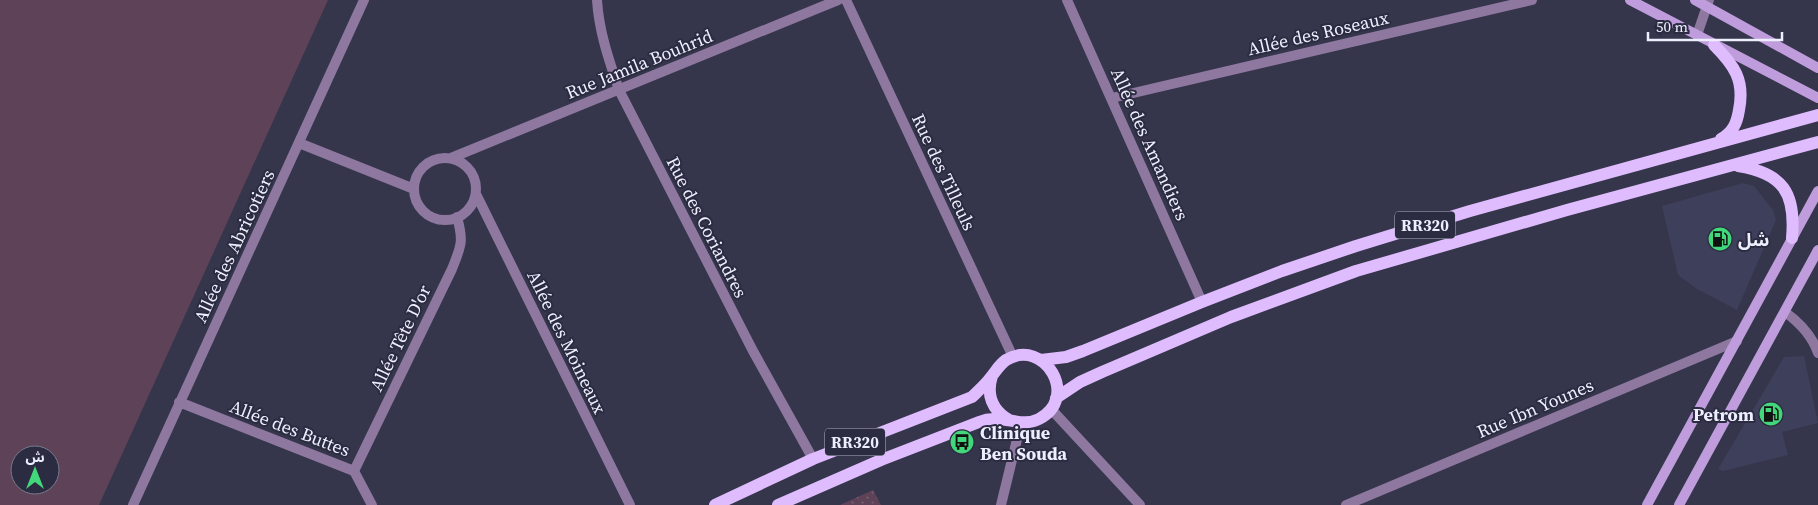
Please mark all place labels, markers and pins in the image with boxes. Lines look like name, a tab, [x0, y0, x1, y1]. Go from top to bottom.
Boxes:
fuel station icon: شل	[1707, 226, 1733, 252]
place label: شل	[1738, 227, 1769, 252]
fuel station icon: Petrom	[1758, 401, 1784, 427]
place label: Petrom	[1693, 402, 1754, 427]
place label: Clinique Ben Souda	[980, 420, 1067, 466]
bus stop icon: Clinique Ben Souda	[949, 429, 975, 455]

